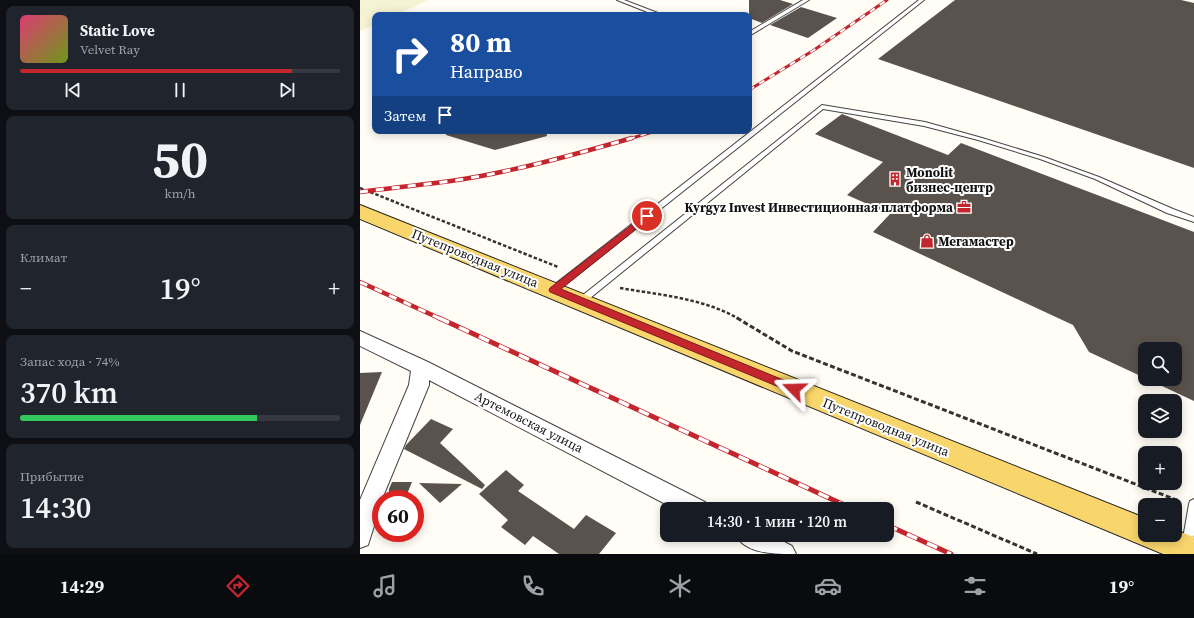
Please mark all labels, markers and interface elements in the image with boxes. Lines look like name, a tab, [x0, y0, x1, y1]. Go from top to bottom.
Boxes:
text: Static Love	[80, 20, 155, 41]
text: 80 m	[450, 23, 512, 61]
icon: right	[384, 28, 436, 80]
text: Velvet Ray	[80, 41, 140, 58]
text: Направо	[450, 59, 523, 84]
icon: previous	[62, 79, 84, 101]
icon: pause	[169, 79, 191, 101]
icon: next	[276, 79, 298, 101]
icon: arrive	[434, 104, 456, 126]
text: Затем	[384, 105, 426, 126]
text: 50	[152, 123, 208, 194]
place label: Monolit бизнес-центр	[906, 164, 993, 196]
building icon: Monolit бизнес-центр	[887, 171, 903, 187]
text: km/h	[165, 185, 195, 202]
pin	[630, 199, 664, 233]
place label: Kyrgyz Invest Инвестиционная платформа	[685, 199, 953, 216]
office icon: Kyrgyz Invest Инвестиционная платформа	[956, 199, 972, 215]
icon: arrive	[636, 205, 658, 227]
street label: Путепроводная улица	[409, 225, 541, 291]
shop icon: Мегамастер	[919, 233, 935, 249]
place label: Мегамастер	[938, 233, 1014, 250]
text: Климат	[20, 249, 67, 266]
text: 19°	[159, 268, 201, 309]
text: −	[20, 273, 32, 303]
text: +	[328, 273, 340, 303]
map controls	[1138, 342, 1182, 542]
button: search	[1138, 342, 1182, 386]
text: Запас хода · 74%	[20, 353, 120, 370]
position arrow	[773, 368, 815, 410]
text: 370 km	[20, 372, 118, 413]
street label: Артемовская улица	[472, 387, 586, 457]
street label: Путепроводная улица	[820, 394, 952, 460]
button: layers	[1138, 394, 1182, 438]
button: +	[1138, 446, 1182, 490]
text: Прибытие	[20, 468, 84, 485]
text: 14:30	[20, 487, 91, 528]
speed limit sign: 60	[372, 490, 424, 542]
button: −	[1138, 498, 1182, 542]
text: 14:30 · 1 мин · 120 m	[707, 511, 847, 532]
icon: directions	[224, 572, 252, 600]
icon: music	[371, 572, 399, 600]
icon: phone	[519, 572, 547, 600]
icon: climate	[666, 572, 694, 600]
icon: car	[814, 572, 842, 600]
icon: filters	[961, 572, 989, 600]
text: 14:29	[60, 574, 104, 599]
text: 19°	[1109, 574, 1134, 599]

